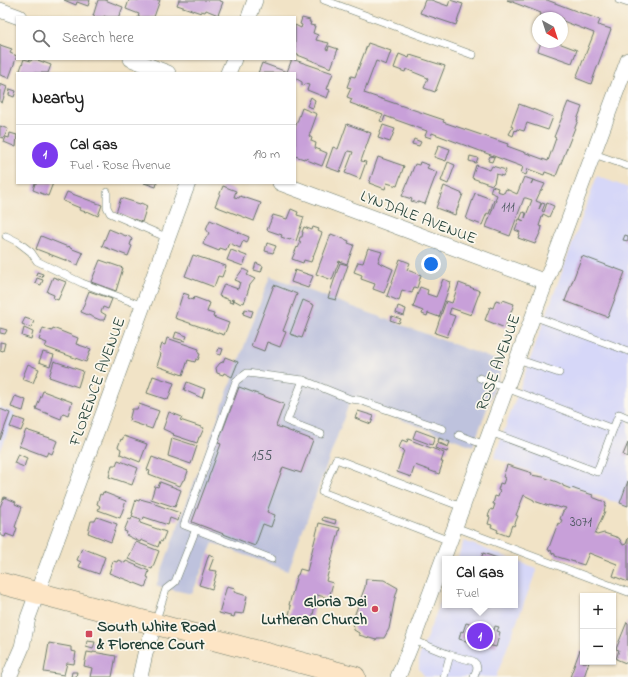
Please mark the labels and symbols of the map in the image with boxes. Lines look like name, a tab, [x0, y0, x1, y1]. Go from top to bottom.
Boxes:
north arrow	[532, 12, 568, 48]
street label: LYNDALE AVENUE	[357, 185, 480, 251]
house number: 111	[501, 197, 515, 218]
your location	[421, 254, 441, 274]
street label: ROSE AVENUE	[470, 311, 527, 414]
street label: FLORENCE AVENUE	[63, 314, 132, 450]
house number: 155	[252, 446, 272, 467]
house number: 3071	[570, 512, 593, 533]
place label: Gloria Dei Lutheran Church	[261, 590, 367, 632]
marker: Gloria Dei Lutheran Church	[370, 604, 380, 614]
place label: South White Road & Florence Court	[96, 615, 216, 657]
pin: 1	[467, 621, 493, 651]
marker: South White Road & Florence Court	[84, 629, 94, 639]

